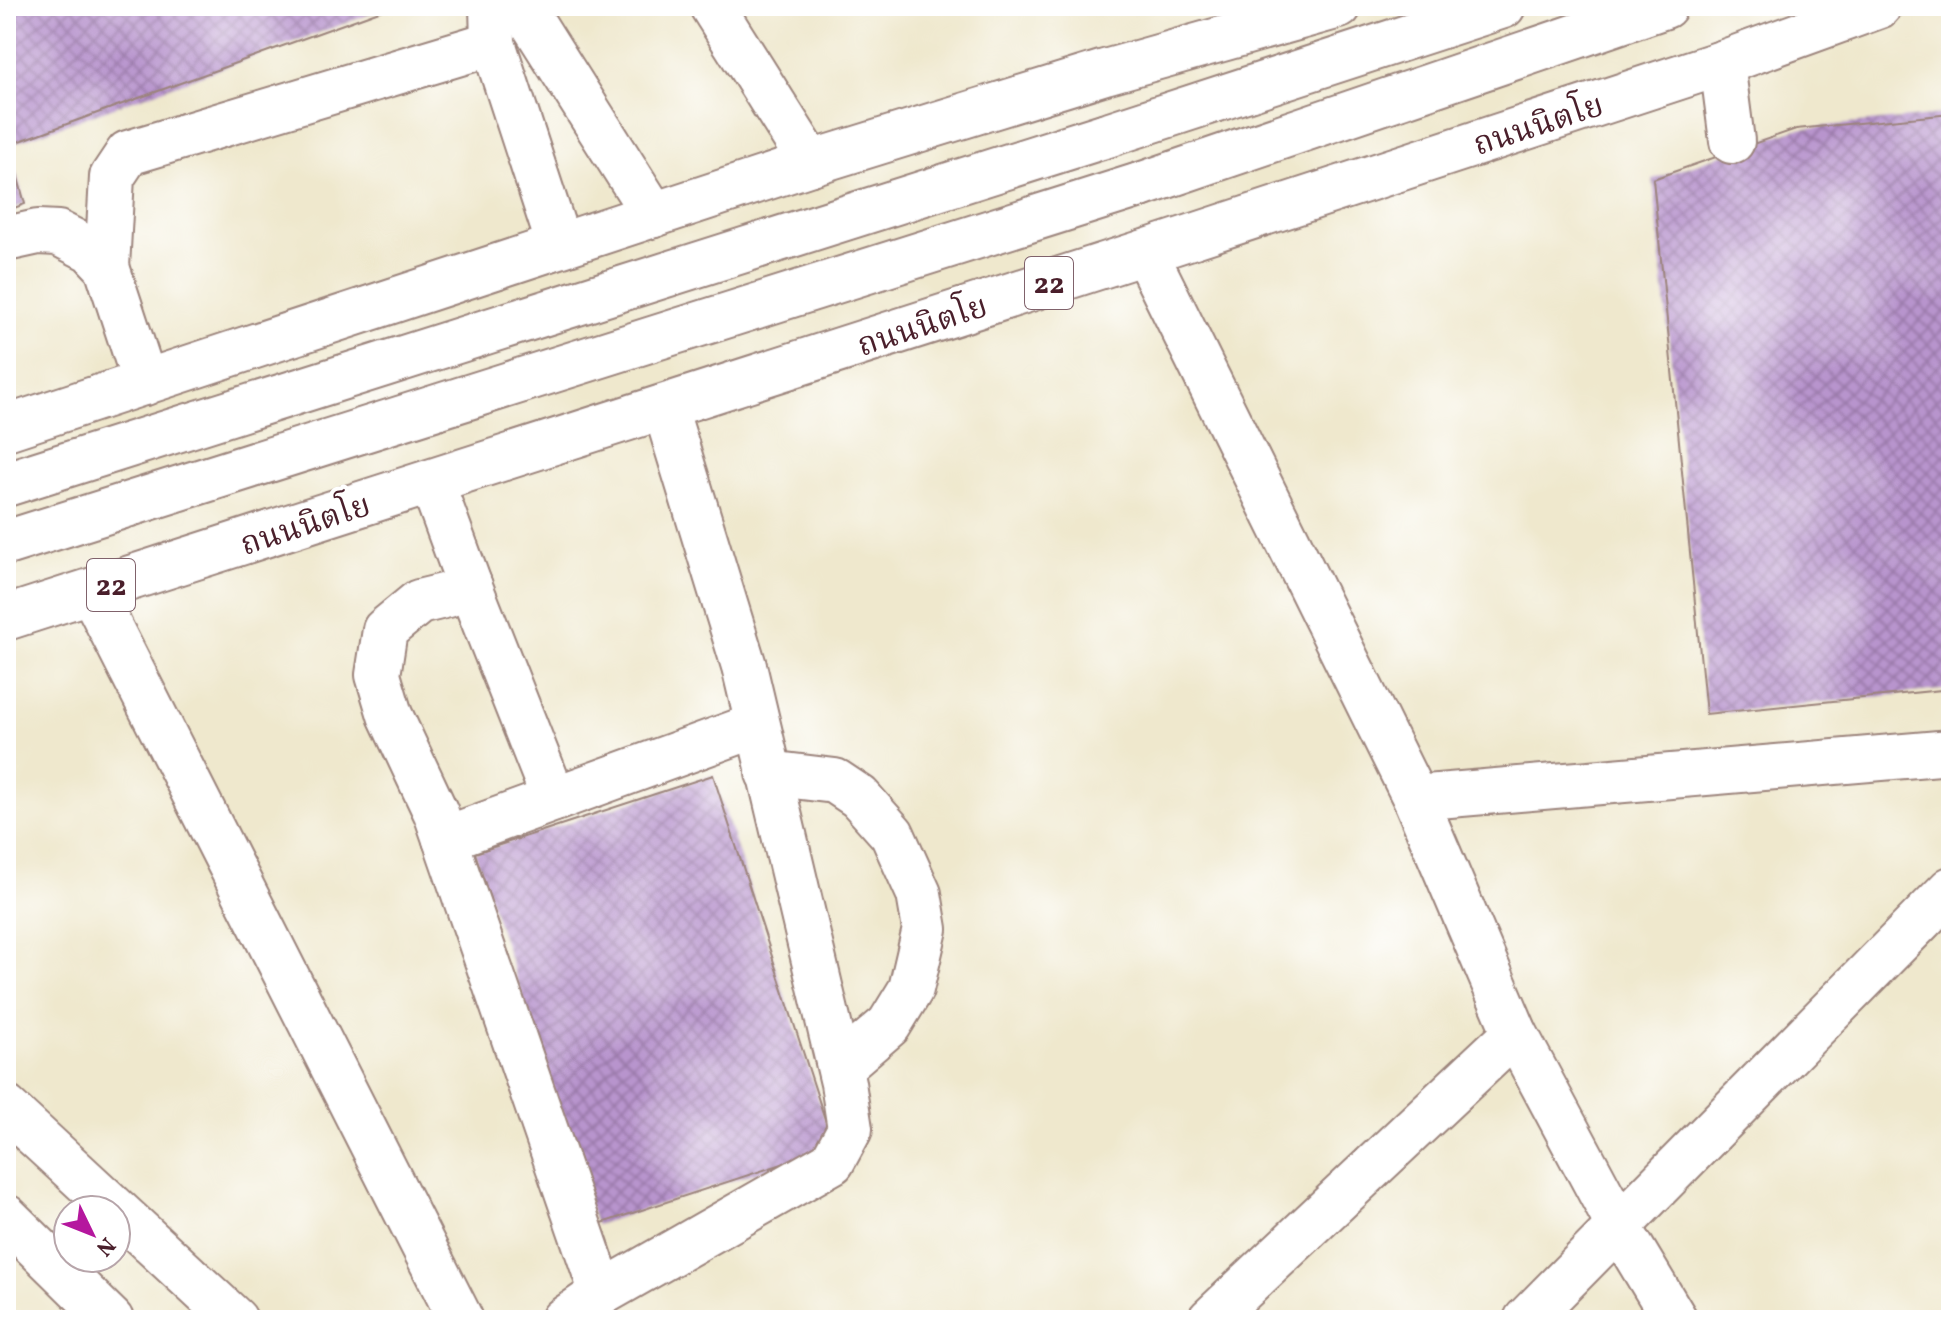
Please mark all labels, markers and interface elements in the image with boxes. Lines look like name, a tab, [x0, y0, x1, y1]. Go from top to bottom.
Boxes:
street label: ถนนนิตโย	[1467, 82, 1610, 169]
road number: 22	[1025, 257, 1073, 309]
street label: ถนนนิตโย	[851, 283, 994, 370]
street label: ถนนนิตโย	[234, 482, 377, 569]
road number: 22	[87, 559, 135, 611]
north arrow	[52, 1194, 132, 1274]
text: N	[88, 1230, 122, 1262]

